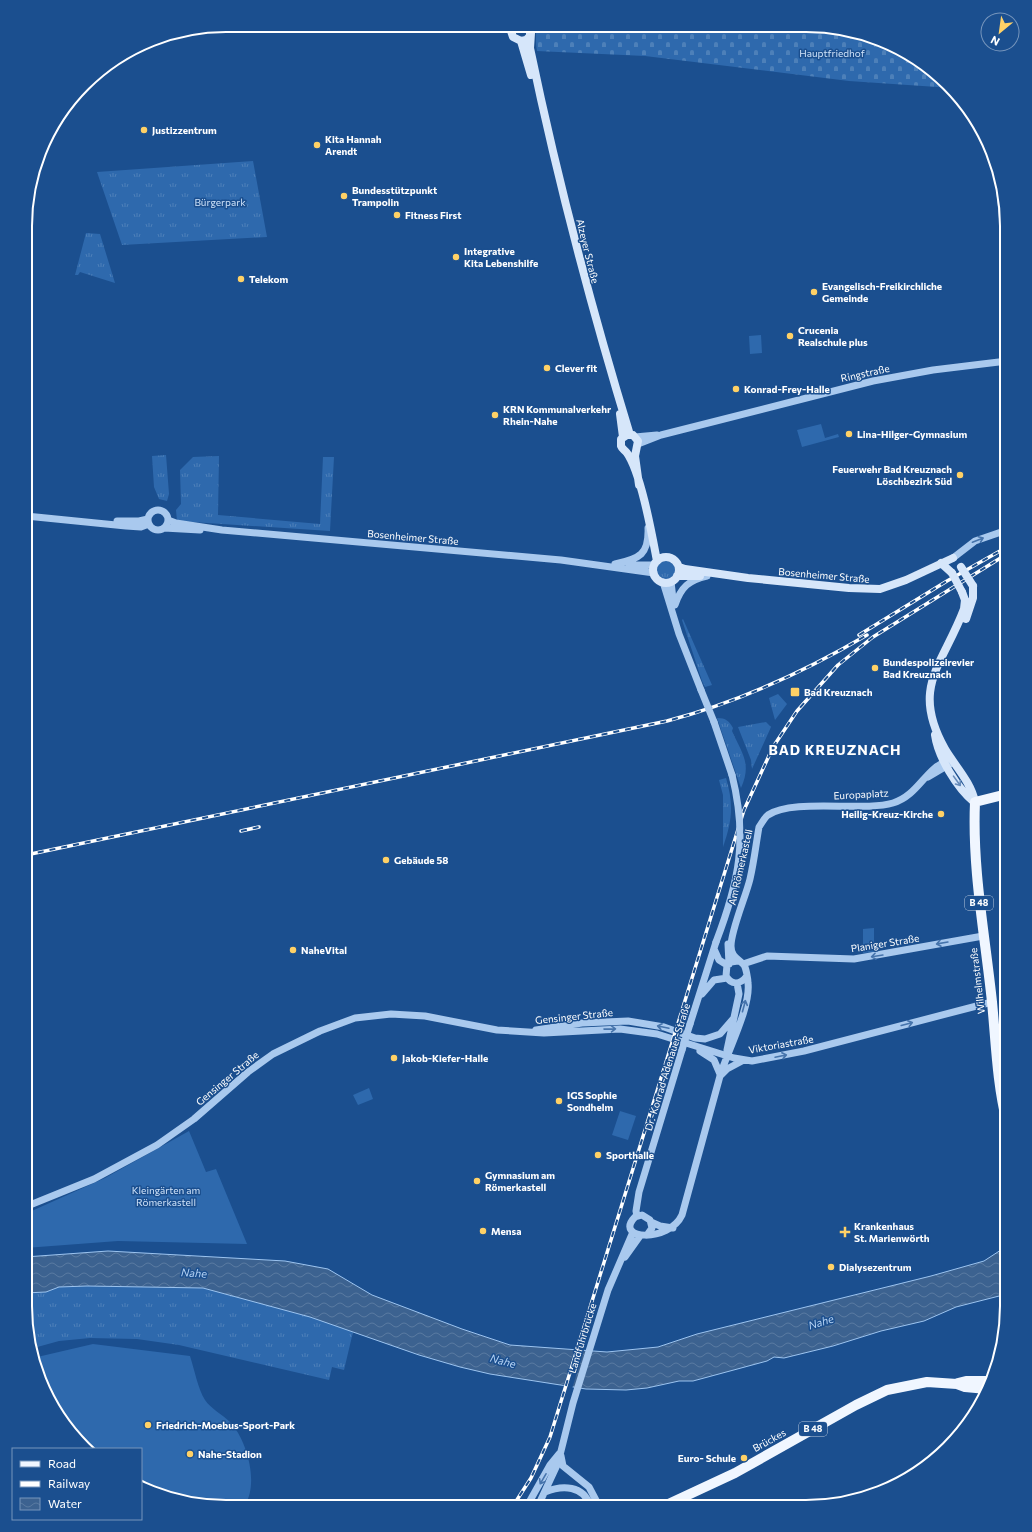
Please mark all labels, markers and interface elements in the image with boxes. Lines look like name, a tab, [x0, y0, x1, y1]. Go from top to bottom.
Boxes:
north arrow	[980, 12, 1020, 52]
text: N	[988, 33, 1002, 49]
park label: Hauptfriedhof	[799, 47, 865, 59]
place label: Justizzentrum	[152, 124, 217, 136]
marker: Justizzentrum	[139, 125, 149, 135]
place label: Kita Hannah Arendt	[325, 133, 382, 157]
marker: Kita Hannah Arendt	[312, 140, 322, 150]
place label: Bundesstützpunkt Trampolin	[352, 184, 437, 208]
marker: Bundesstützpunkt Trampolin	[339, 191, 349, 201]
park label: Bürgerpark	[194, 196, 246, 208]
place label: Fitness First	[405, 209, 461, 221]
marker: Fitness First	[392, 210, 402, 220]
street label: Alzeyer Straße	[574, 217, 602, 285]
place label: Integrative Kita Lebenshilfe	[464, 245, 538, 269]
marker: Integrative Kita Lebenshilfe	[451, 252, 461, 262]
place label: Telekom	[249, 273, 288, 285]
marker: Telekom	[236, 274, 246, 284]
place label: Evangelisch-Freikirchliche Gemeinde	[822, 280, 942, 304]
marker: Evangelisch-Freikirchliche Gemeinde	[809, 287, 819, 297]
place label: Crucenia Realschule plus	[798, 324, 868, 348]
marker: Crucenia Realschule plus	[785, 331, 795, 341]
place label: Clever fit	[555, 362, 597, 374]
street label: Ringstraße	[840, 362, 890, 384]
marker: Clever fit	[542, 363, 552, 373]
place label: Konrad-Frey-Halle	[744, 383, 830, 395]
marker: Konrad-Frey-Halle	[731, 384, 741, 394]
place label: KRN Kommunalverkehr Rhein-Nahe	[503, 403, 611, 427]
marker: KRN Kommunalverkehr Rhein-Nahe	[490, 410, 500, 420]
place label: Lina-Hilger-Gymnasium	[857, 428, 967, 440]
marker: Lina-Hilger-Gymnasium	[844, 429, 854, 439]
place label: Feuerwehr Bad Kreuznach Löschbezirk Süd	[832, 463, 952, 487]
marker: Feuerwehr Bad Kreuznach Löschbezirk Süd	[955, 470, 965, 480]
street label: Bosenheimer Straße	[367, 527, 459, 547]
one-way arrow	[971, 536, 983, 544]
street label: Bosenheimer Straße	[778, 565, 870, 585]
place label: Bundespolizeirevier Bad Kreuznach	[883, 656, 974, 680]
marker: Bundespolizeirevier Bad Kreuznach	[870, 663, 880, 673]
marker: Bad Kreuznach	[789, 686, 801, 698]
place label: Bad Kreuznach	[804, 686, 873, 698]
district label: BAD KREUZNACH	[768, 741, 902, 758]
one-way arrow	[953, 775, 961, 786]
street label: Europaplatz	[833, 787, 889, 801]
place label: Heilig-Kreuz-Kirche	[841, 808, 933, 820]
marker: Heilig-Kreuz-Kirche	[936, 809, 946, 819]
street label: Am Römerkastell	[725, 828, 755, 906]
place label: Gebäude 58	[394, 854, 448, 866]
marker: Gebäude 58	[381, 855, 391, 865]
road number: B 48	[965, 896, 993, 910]
street label: Planiger Straße	[850, 932, 920, 954]
one-way arrow	[936, 939, 949, 947]
place label: NaheVital	[301, 944, 347, 956]
marker: NaheVital	[288, 945, 298, 955]
street label: Wilhelmstraße	[967, 947, 987, 1015]
one-way arrow	[870, 952, 883, 960]
one-way arrow	[741, 1000, 748, 1013]
street label: Dr.-Konrad-Adenauer-Straße	[642, 1002, 692, 1132]
street label: Gensinger Straße	[535, 1006, 613, 1026]
one-way arrow	[900, 1020, 913, 1027]
one-way arrow	[657, 1022, 670, 1030]
one-way arrow	[603, 1025, 616, 1033]
street label: Viktoriastraße	[748, 1032, 814, 1056]
street label: Gensinger Straße	[193, 1048, 261, 1108]
place label: Jakob-Kiefer-Halle	[402, 1052, 488, 1064]
one-way arrow	[774, 1052, 787, 1060]
marker: Jakob-Kiefer-Halle	[389, 1053, 399, 1063]
place label: IGS Sophie Sondhelm	[567, 1089, 617, 1113]
marker: IGS Sophie Sondhelm	[554, 1096, 564, 1106]
place label: Sporthalle	[606, 1149, 654, 1161]
marker: Sporthalle	[593, 1150, 603, 1160]
place label: Gymnasium am Römerkastell	[485, 1169, 555, 1193]
marker: Gymnasium am Römerkastell	[472, 1176, 482, 1186]
park label: Kleingärten am Römerkastell	[132, 1184, 200, 1208]
place label: Krankenhaus St. Marienwörth	[854, 1220, 930, 1244]
place label: Mensa	[491, 1225, 522, 1237]
marker: Mensa	[478, 1226, 488, 1236]
marker: Krankenhaus St. Marienwörth	[839, 1226, 851, 1238]
place label: Dialysezentrum	[839, 1261, 912, 1273]
marker: Dialysezentrum	[826, 1262, 836, 1272]
water label: Nahe	[181, 1265, 208, 1280]
street label: Landfuhrbrücke	[566, 1302, 598, 1374]
water label: Nahe	[806, 1311, 835, 1332]
water label: Nahe	[489, 1351, 518, 1370]
place label: Friedrich-Moebus-Sport-Park	[156, 1419, 295, 1431]
marker: Friedrich-Moebus-Sport-Park	[143, 1420, 153, 1430]
road number: B 48	[799, 1422, 827, 1436]
street label: Brückes	[750, 1426, 788, 1454]
legend	[12, 1448, 142, 1520]
place label: Nahe-Stadion	[198, 1448, 262, 1460]
marker: Nahe-Stadion	[185, 1449, 195, 1459]
place label: Euro- Schule	[678, 1452, 736, 1464]
marker: Euro- Schule	[739, 1453, 749, 1463]
text: Road	[48, 1456, 76, 1470]
one-way arrow	[538, 1473, 546, 1485]
text: Railway	[48, 1476, 90, 1490]
text: Water	[48, 1496, 82, 1510]

